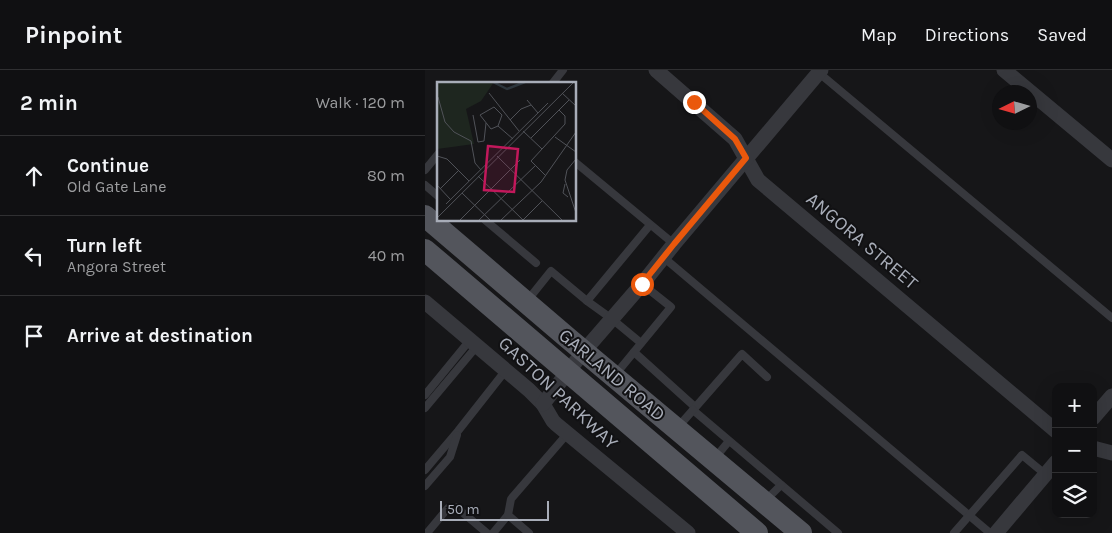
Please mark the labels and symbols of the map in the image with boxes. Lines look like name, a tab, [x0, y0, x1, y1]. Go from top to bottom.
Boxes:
inset map	[437, 82, 576, 221]
north arrow	[992, 85, 1037, 130]
route end	[683, 91, 706, 114]
street label: ANGORA STREET	[802, 188, 923, 294]
route start	[631, 273, 654, 296]
street label: GARLAND ROAD	[554, 324, 670, 426]
street label: GASTON PARKWAY	[494, 332, 623, 454]
scale bar	[440, 498, 549, 521]

